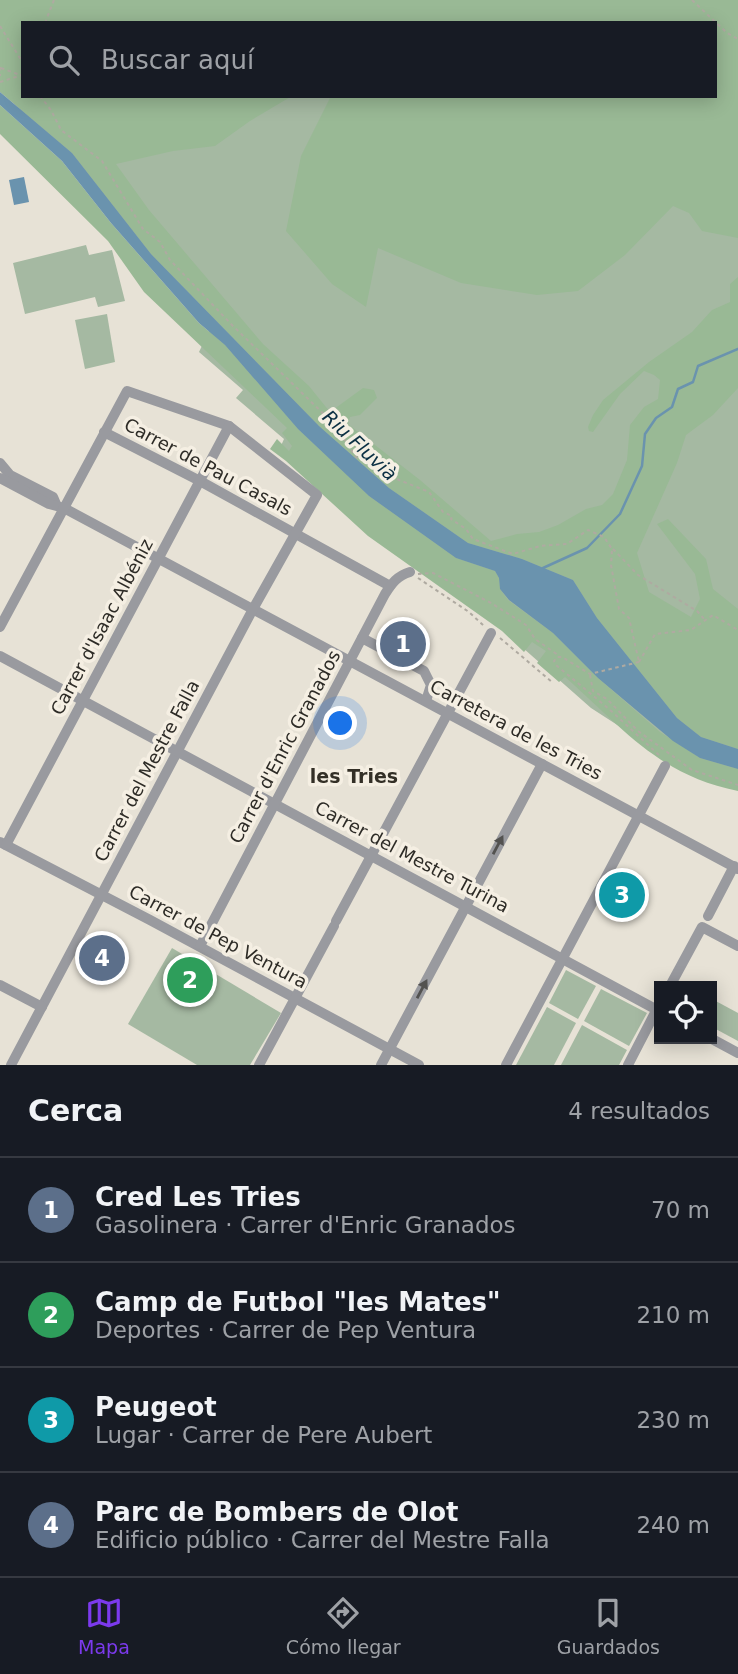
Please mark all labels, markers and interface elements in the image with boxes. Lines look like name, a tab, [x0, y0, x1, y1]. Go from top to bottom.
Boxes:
search box	[21, 21, 717, 98]
icon: search	[45, 41, 83, 79]
text: Buscar aquí	[101, 45, 254, 75]
water label: Riu Fluvià	[318, 405, 402, 485]
street label: Carrer de Pau Casals	[121, 413, 296, 520]
street label: Carrer d'Isaac Albéniz	[46, 535, 157, 718]
pin: 1	[380, 618, 426, 670]
street label: Carrer d'Enric Granados	[225, 647, 344, 847]
street label: Carretera de les Tries	[427, 675, 606, 784]
street label: Carrer del Mestre Falla	[90, 676, 203, 865]
your location	[323, 706, 357, 740]
district label: les Tries	[310, 765, 398, 787]
street label: Carrer del Mestre Turina	[312, 796, 513, 917]
one-way arrow	[492, 835, 504, 855]
pin: 3	[599, 869, 645, 921]
street label: Carrer de Pep Ventura	[126, 881, 311, 993]
pin: 4	[79, 932, 125, 984]
pin: 2	[167, 954, 213, 1006]
one-way arrow	[416, 979, 428, 999]
map controls	[654, 981, 717, 1044]
button: locate	[654, 981, 717, 1044]
text: Cerca	[28, 1093, 123, 1128]
text: 4 resultados	[568, 1098, 710, 1124]
text: Cred Les Tries	[95, 1182, 301, 1212]
text: 1	[43, 1197, 59, 1223]
text: 70 m	[651, 1197, 710, 1223]
text: Gasolinera · Carrer d'Enric Granados	[95, 1212, 516, 1238]
text: Camp de Futbol "les Mates"	[95, 1287, 501, 1317]
text: 2	[43, 1302, 59, 1328]
text: 210 m	[636, 1302, 710, 1328]
text: Deportes · Carrer de Pep Ventura	[95, 1317, 476, 1343]
text: Peugeot	[95, 1392, 217, 1422]
text: 3	[43, 1407, 59, 1433]
text: 230 m	[636, 1407, 710, 1433]
text: Lugar · Carrer de Pere Aubert	[95, 1422, 432, 1448]
text: Parc de Bombers de Olot	[95, 1497, 458, 1527]
text: 4	[43, 1512, 59, 1538]
text: 240 m	[636, 1512, 710, 1538]
text: Edificio público · Carrer del Mestre Falla	[95, 1527, 550, 1553]
tab: Mapa	[78, 1594, 130, 1658]
tab: Cómo llegar	[286, 1594, 401, 1658]
tab: Guardados	[557, 1594, 660, 1658]

